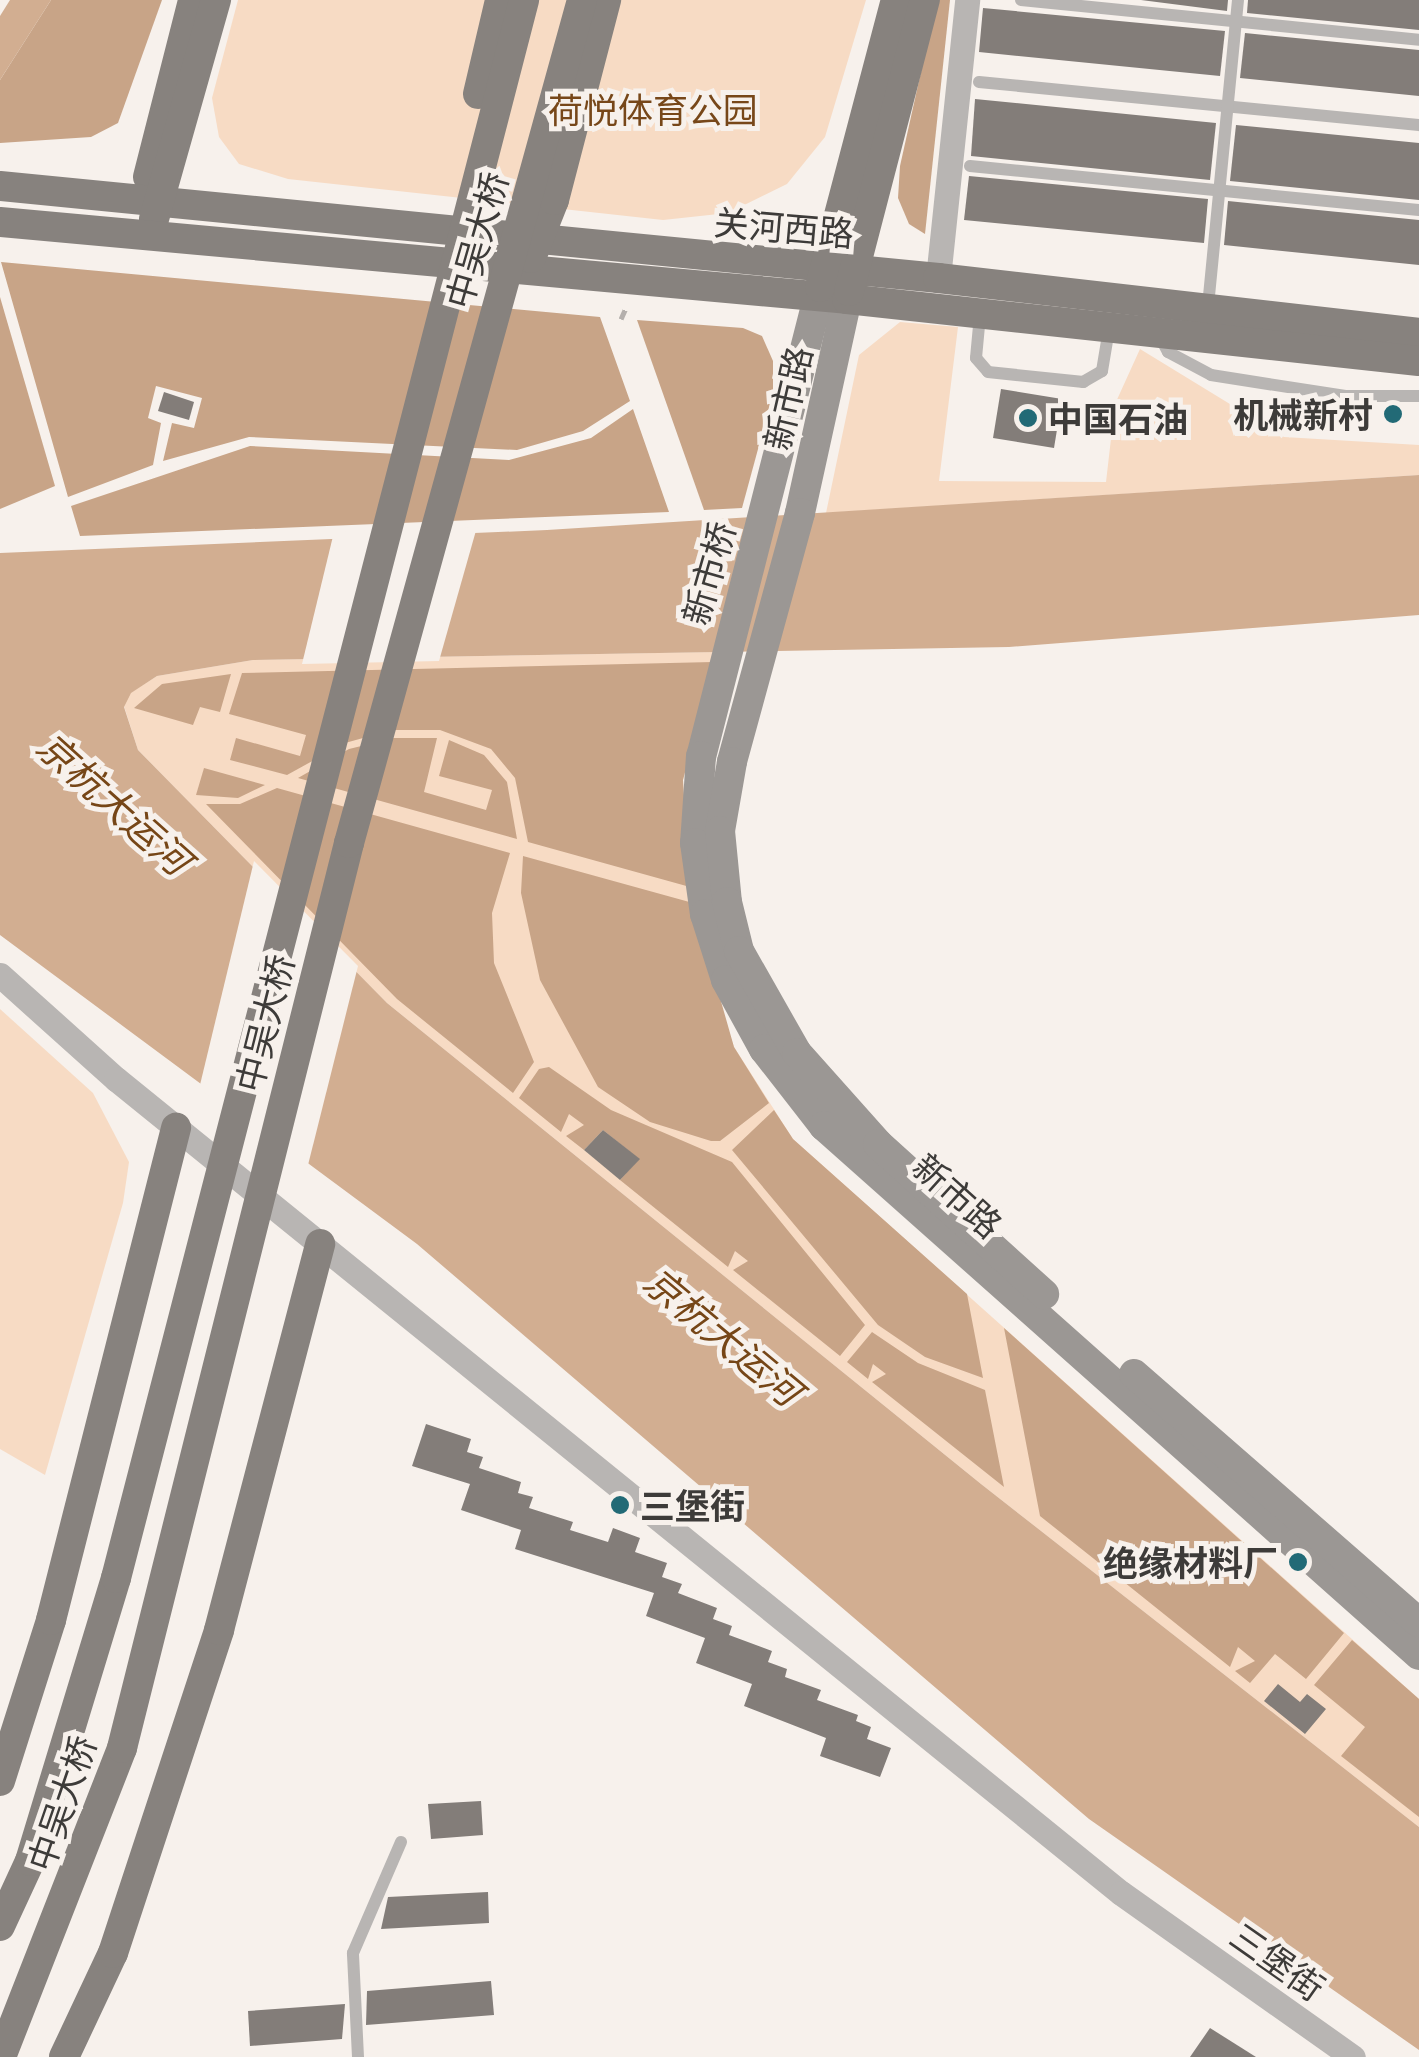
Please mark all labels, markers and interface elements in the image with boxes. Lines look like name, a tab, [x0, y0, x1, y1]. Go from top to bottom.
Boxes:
park label: 荷悦体育公园	[548, 88, 758, 130]
street label: 中吴大桥	[437, 167, 515, 313]
street label: 关河西路	[712, 200, 856, 254]
street label: 新市路	[755, 342, 819, 454]
place label: 机械新村	[1233, 393, 1373, 435]
place label: 中国石油	[1048, 397, 1188, 439]
marker: 机械新村	[1382, 403, 1404, 425]
marker: 中国石油	[1017, 407, 1039, 429]
street label: 新市桥	[673, 517, 743, 629]
water label: 京杭大运河	[28, 722, 200, 884]
street label: 中吴大桥	[227, 950, 301, 1096]
street label: 新市路	[905, 1144, 1011, 1246]
water label: 京杭大运河	[636, 1257, 810, 1415]
place label: 三堡街	[640, 1484, 745, 1526]
marker: 三堡街	[609, 1494, 631, 1516]
place label: 绝缘材料厂	[1103, 1541, 1278, 1583]
marker: 绝缘材料厂	[1287, 1551, 1309, 1573]
street label: 中吴大桥	[18, 1730, 104, 1876]
street label: 三堡街	[1223, 1914, 1333, 2008]

